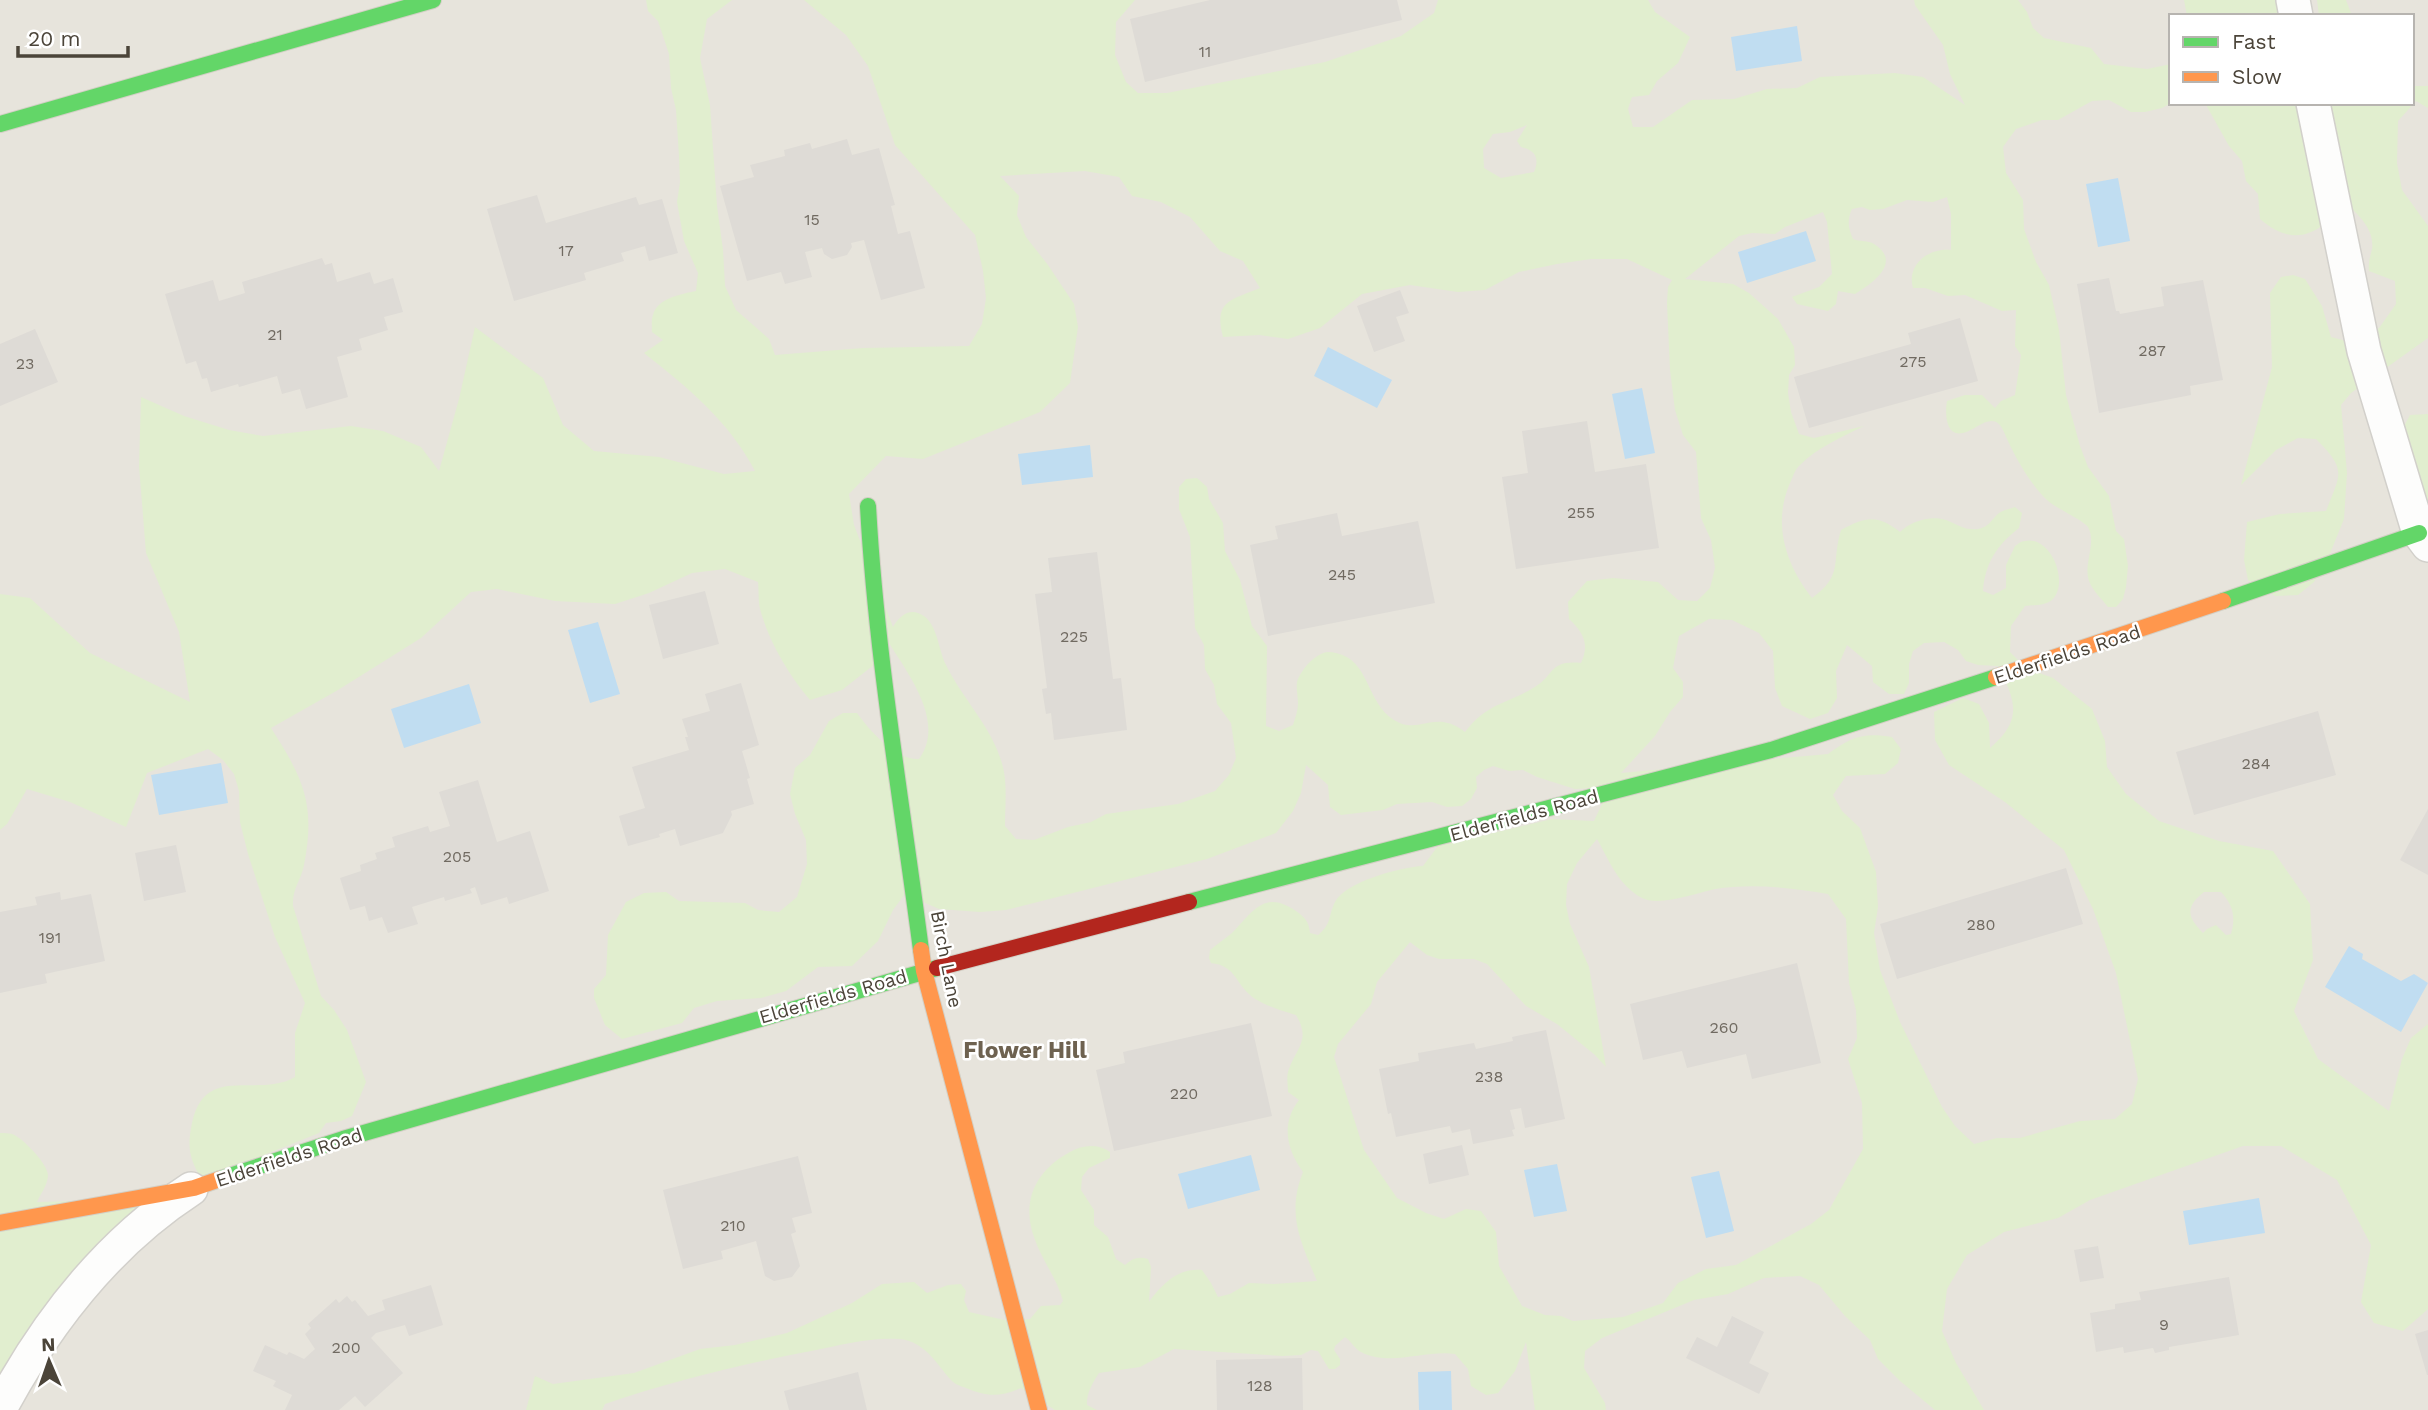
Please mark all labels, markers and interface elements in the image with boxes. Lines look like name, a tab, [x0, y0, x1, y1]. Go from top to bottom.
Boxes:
scale bar	[18, 14, 128, 58]
legend	[2169, 14, 2414, 105]
text: 20 m	[28, 26, 80, 51]
text: Fast	[2232, 29, 2276, 54]
house number: 11	[1199, 42, 1211, 61]
text: Slow	[2232, 64, 2282, 89]
house number: 15	[804, 210, 820, 229]
house number: 17	[558, 241, 574, 260]
house number: 21	[267, 325, 283, 344]
house number: 287	[2138, 341, 2166, 360]
house number: 275	[1899, 352, 1927, 371]
house number: 23	[16, 354, 34, 373]
house number: 255	[1567, 503, 1595, 522]
house number: 245	[1328, 565, 1356, 584]
street label: Elderfields Road	[1991, 620, 2143, 689]
house number: 225	[1060, 627, 1088, 646]
house number: 284	[2242, 754, 2271, 773]
street label: Elderfields Road	[1447, 785, 1601, 846]
house number: 205	[443, 847, 471, 866]
street label: Birch Lane	[926, 908, 967, 1010]
house number: 280	[1966, 915, 1996, 934]
house number: 191	[39, 928, 61, 947]
street label: Elderfields Road	[757, 964, 910, 1029]
house number: 260	[1709, 1018, 1739, 1037]
district label: Flower Hill	[963, 1037, 1087, 1064]
house number: 238	[1475, 1067, 1503, 1086]
house number: 220	[1170, 1084, 1198, 1103]
street label: Elderfields Road	[213, 1123, 365, 1192]
house number: 210	[720, 1216, 746, 1235]
house number: 9	[2159, 1315, 2169, 1334]
north arrow	[14, 1326, 84, 1396]
text: N	[41, 1333, 56, 1356]
house number: 200	[331, 1338, 361, 1357]
house number: 128	[1247, 1376, 1273, 1395]

